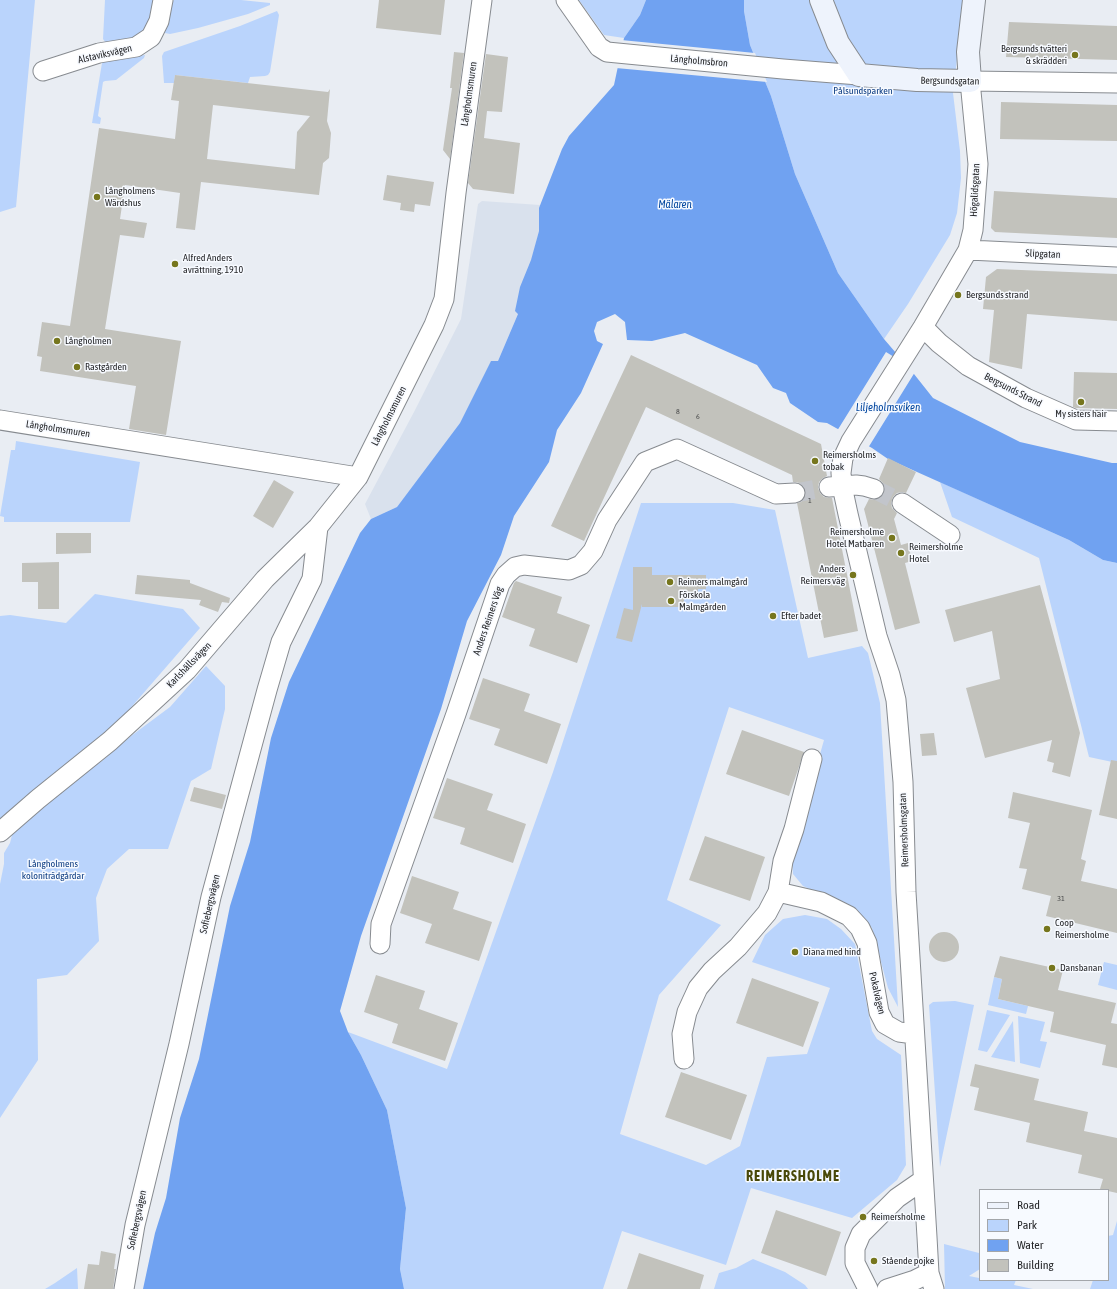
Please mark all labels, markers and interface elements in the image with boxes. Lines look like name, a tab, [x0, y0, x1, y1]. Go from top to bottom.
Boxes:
street label: Alstaviksvägen	[77, 42, 133, 66]
place label: Bergsunds tvätteri & skrädderi	[1001, 43, 1067, 66]
marker: Bergsunds tvätteri & skrädderi	[1070, 50, 1080, 60]
street label: Långholmsbron	[670, 53, 728, 69]
street label: Långholmsmuren	[459, 61, 479, 127]
street label: Bergsundsgatan	[920, 74, 980, 88]
park label: Pålsundsparken	[833, 85, 893, 97]
street label: Högalidsgatan	[968, 163, 982, 217]
place label: Långholmens Wärdshus	[105, 185, 155, 208]
marker: Långholmens Wärdshus	[92, 192, 102, 202]
water label: Mälaren	[658, 198, 692, 212]
street label: Slipgatan	[1025, 247, 1061, 261]
place label: Alfred Anders avrättning, 1910	[183, 252, 243, 276]
marker: Alfred Anders avrättning, 1910	[170, 259, 180, 269]
place label: Bergsunds strand	[966, 289, 1028, 301]
marker: Bergsunds strand	[953, 290, 963, 300]
place label: Långholmen	[65, 335, 111, 347]
marker: Långholmen	[52, 336, 62, 346]
place label: Rastgården	[85, 361, 127, 373]
marker: Rastgården	[72, 362, 82, 372]
street label: Bergsunds Strand	[982, 370, 1044, 410]
street label: Långholmsmuren	[369, 384, 409, 448]
marker: My sisters hair	[1076, 397, 1086, 407]
water label: Liljeholmsviken	[856, 401, 920, 415]
house number: 8	[676, 406, 680, 416]
place label: My sisters hair	[1055, 408, 1107, 420]
house number: 6	[696, 411, 700, 421]
street label: Långholmsmuren	[25, 418, 91, 440]
place label: Reimersholms tobak	[823, 449, 876, 472]
marker: Reimersholms tobak	[810, 456, 820, 466]
house number: 1	[808, 495, 812, 505]
place label: Reimersholme Hotel Matbaren	[826, 526, 884, 550]
marker: Reimersholme Hotel Matbaren	[887, 533, 897, 543]
place label: Reimersholme Hotel	[909, 541, 963, 564]
marker: Reimersholme Hotel	[896, 548, 906, 558]
place label: Anders Reimers väg	[801, 563, 845, 586]
marker: Anders Reimers väg	[848, 570, 858, 580]
place label: Reimers malmgård	[678, 576, 748, 588]
marker: Reimers malmgård	[665, 577, 675, 587]
street label: Anders Reimers Väg	[471, 585, 505, 657]
place label: Förskola Malmgården	[679, 589, 726, 612]
marker: Förskola Malmgården	[666, 596, 676, 606]
place label: Efter badet	[781, 610, 821, 622]
marker: Efter badet	[768, 611, 778, 621]
street label: Karlshällsvägen	[164, 640, 214, 690]
street label: Reimersholmsgatan	[897, 793, 911, 867]
park label: Långholmens koloniträdgårdar	[22, 858, 84, 882]
street label: Sofiebergsvägen	[197, 873, 223, 935]
house number: 31	[1057, 893, 1065, 903]
place label: Coop Reimersholme	[1055, 917, 1109, 940]
marker: Coop Reimersholme	[1042, 924, 1052, 934]
place label: Diana med hind	[803, 946, 861, 958]
marker: Diana med hind	[790, 947, 800, 957]
place label: Dansbanan	[1060, 962, 1102, 974]
marker: Dansbanan	[1047, 963, 1057, 973]
street label: Pokalvägen	[866, 971, 888, 1015]
district label: REIMERSHOLME	[746, 1169, 840, 1185]
street label: Sofiebergsvägen	[125, 1189, 149, 1251]
legend	[979, 1189, 1109, 1281]
text: Road	[1017, 1198, 1040, 1212]
place label: Reimersholme	[871, 1211, 925, 1223]
marker: Reimersholme	[858, 1212, 868, 1222]
text: Park	[1017, 1218, 1037, 1232]
text: Water	[1017, 1238, 1043, 1252]
place label: Stående pojke	[882, 1255, 934, 1267]
marker: Stående pojke	[869, 1256, 879, 1266]
text: Building	[1017, 1258, 1054, 1272]

